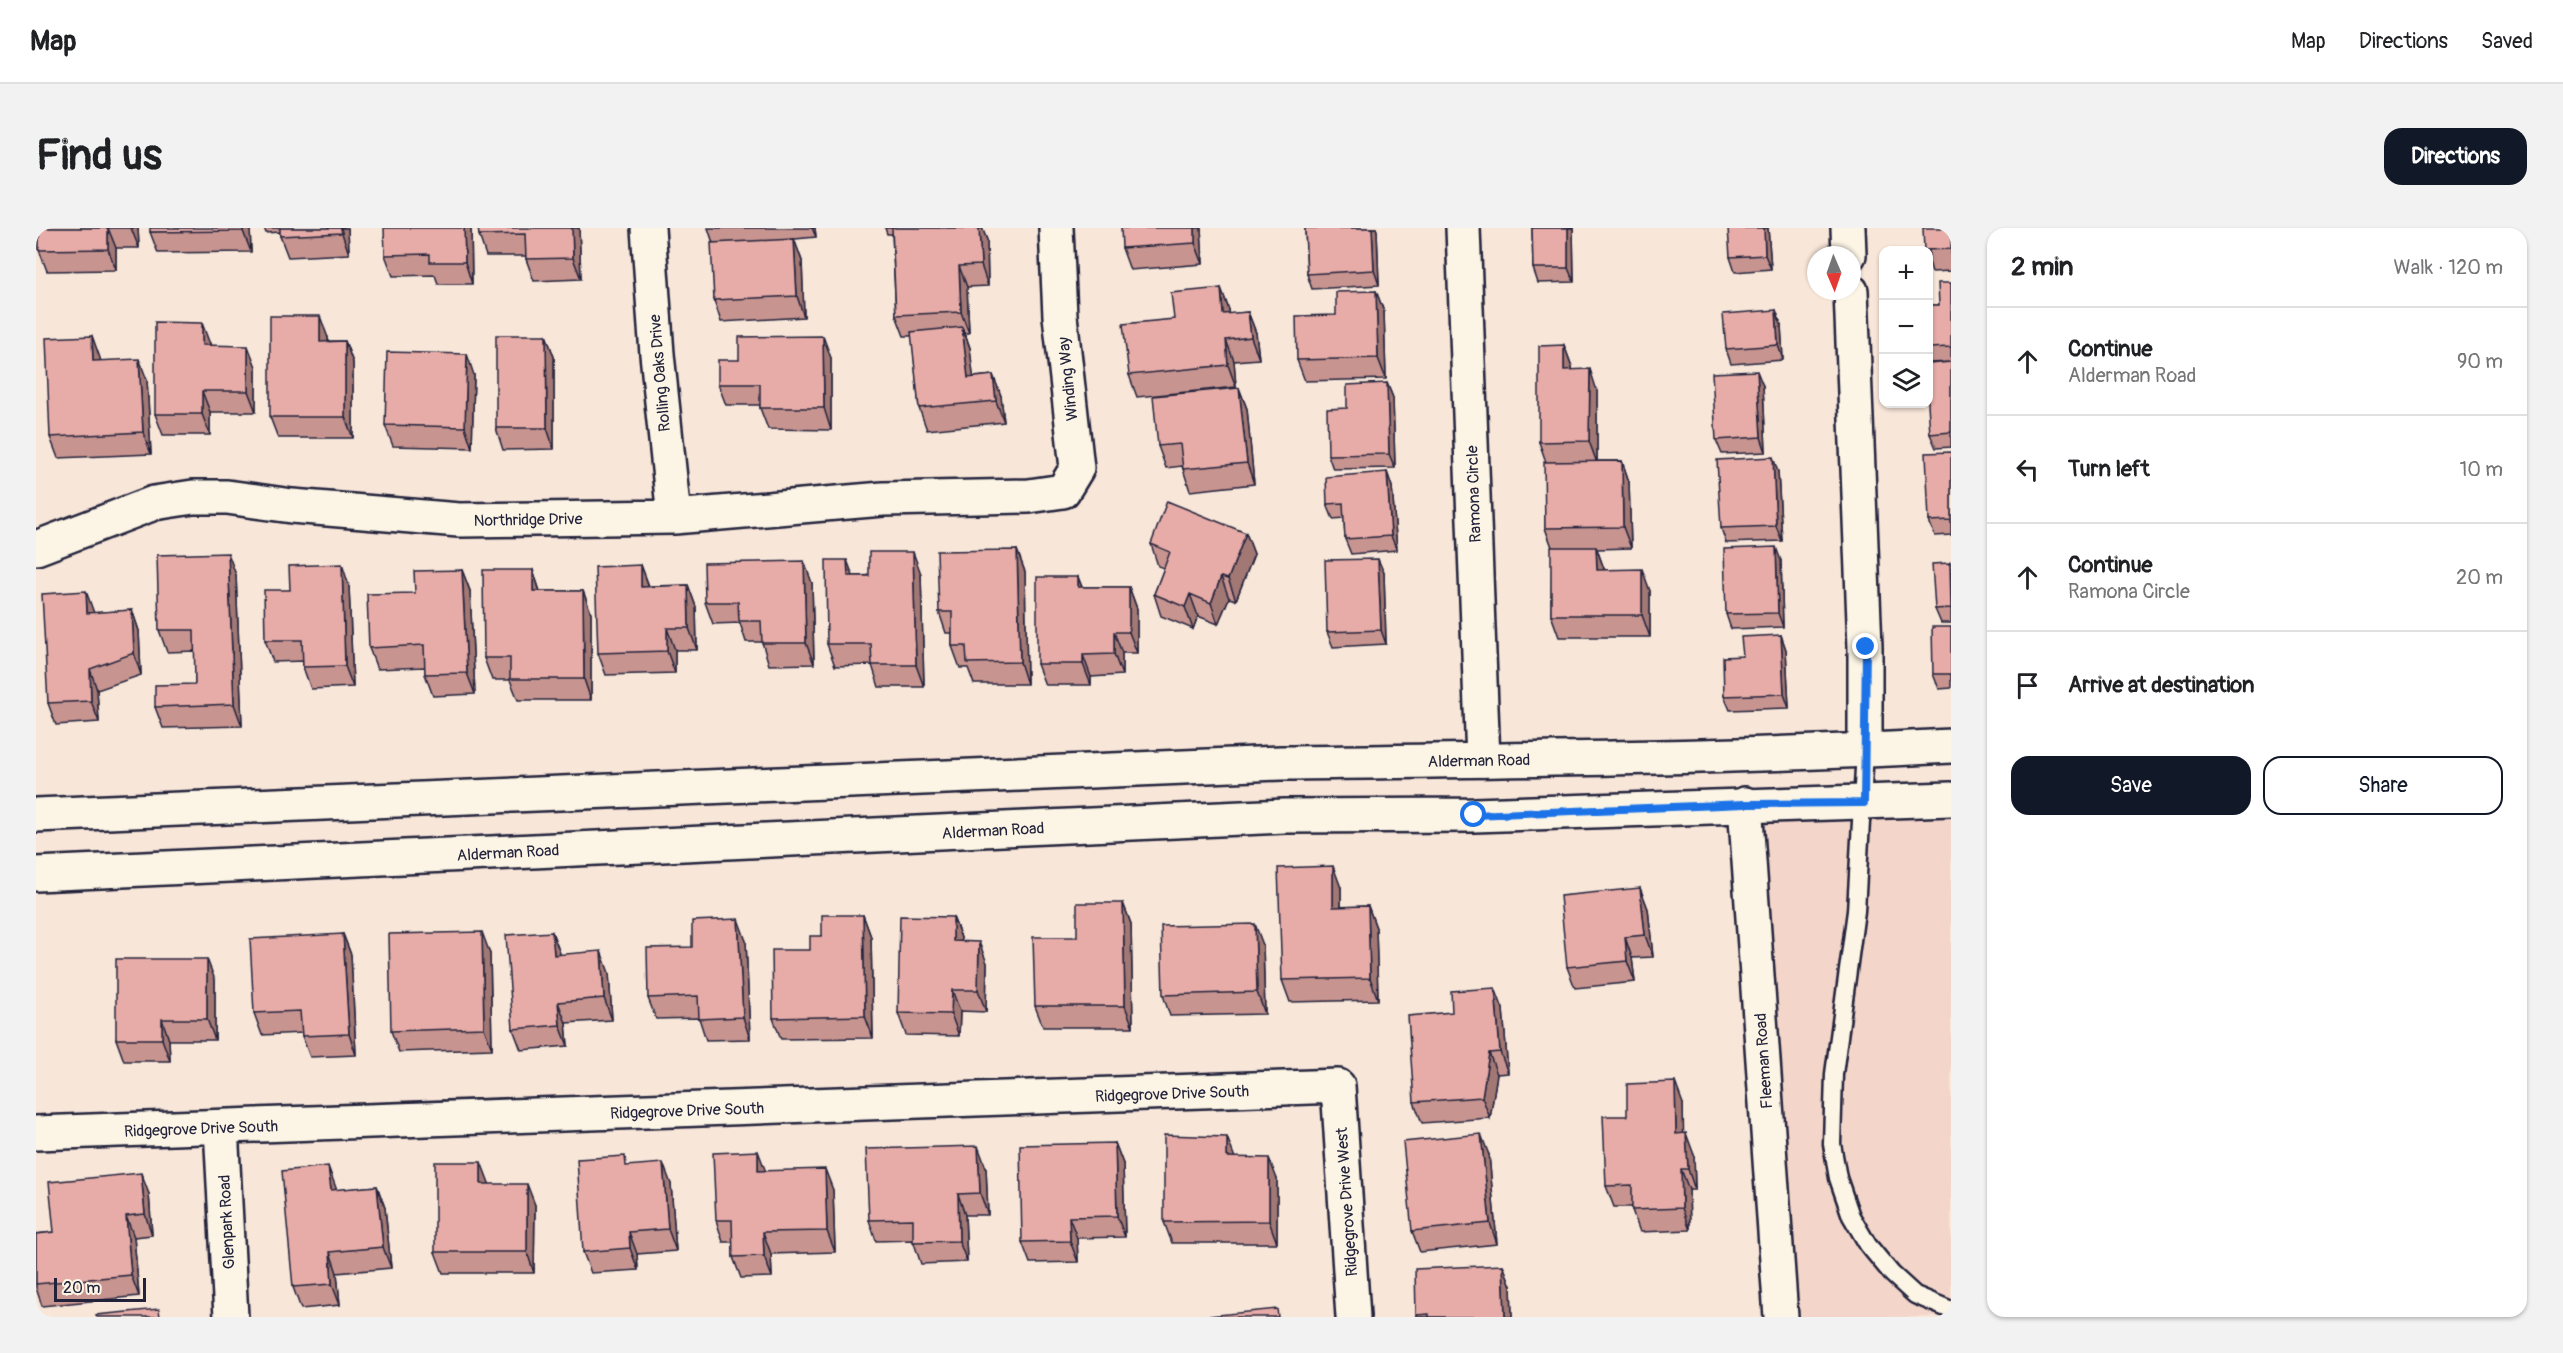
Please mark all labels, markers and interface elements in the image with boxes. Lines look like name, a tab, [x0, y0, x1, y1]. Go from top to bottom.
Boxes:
text: Map	[30, 24, 76, 59]
text: Map	[2291, 28, 2326, 55]
text: Directions	[2359, 28, 2448, 55]
text: Saved	[2481, 28, 2533, 55]
button: Directions	[2384, 128, 2527, 185]
text: Find us	[36, 130, 162, 182]
north arrow	[1807, 246, 1861, 300]
map controls	[1879, 246, 1933, 408]
button: +	[1879, 246, 1933, 300]
text: 2 min	[2011, 251, 2073, 283]
text: Walk · 120 m	[2394, 255, 2503, 280]
button: −	[1879, 300, 1933, 354]
street label: Rolling Oaks Drive	[645, 313, 675, 432]
text: Continue	[2068, 335, 2152, 363]
street label: Winding Way	[1054, 336, 1082, 422]
icon: ahead	[2011, 345, 2044, 378]
text: 90 m	[2457, 349, 2503, 374]
button: layers	[1879, 354, 1933, 408]
text: Alderman Road	[2068, 363, 2196, 388]
street label: Ramona Circle	[1462, 445, 1486, 543]
icon: left	[2011, 453, 2044, 486]
text: Turn left	[2068, 455, 2150, 483]
text: 10 m	[2459, 457, 2503, 482]
street label: Northridge Drive	[473, 509, 583, 531]
text: Continue	[2068, 551, 2152, 579]
icon: ahead	[2011, 561, 2044, 594]
text: 20 m	[2456, 565, 2503, 590]
text: Ramona Circle	[2068, 579, 2190, 604]
route end	[1852, 633, 1878, 659]
icon: arrive	[2011, 669, 2044, 702]
text: Arrive at destination	[2068, 671, 2254, 699]
street label: Alderman Road	[1428, 750, 1530, 772]
button: Save	[2011, 756, 2251, 815]
button: Share	[2263, 756, 2503, 815]
route start	[1460, 801, 1486, 827]
street label: Alderman Road	[941, 818, 1045, 844]
street label: Alderman Road	[456, 840, 560, 866]
street label: Fleeman Road	[1751, 1012, 1777, 1109]
street label: Ridgegrove Drive South	[1095, 1081, 1249, 1107]
street label: Ridgegrove Drive South	[610, 1098, 764, 1124]
street label: Ridgegrove Drive South	[124, 1116, 278, 1142]
street label: Ridgegrove Drive West	[1332, 1126, 1362, 1277]
street label: Glenpark Road	[215, 1174, 239, 1270]
scale bar	[54, 1275, 146, 1302]
text: 20 m	[63, 1278, 101, 1298]

